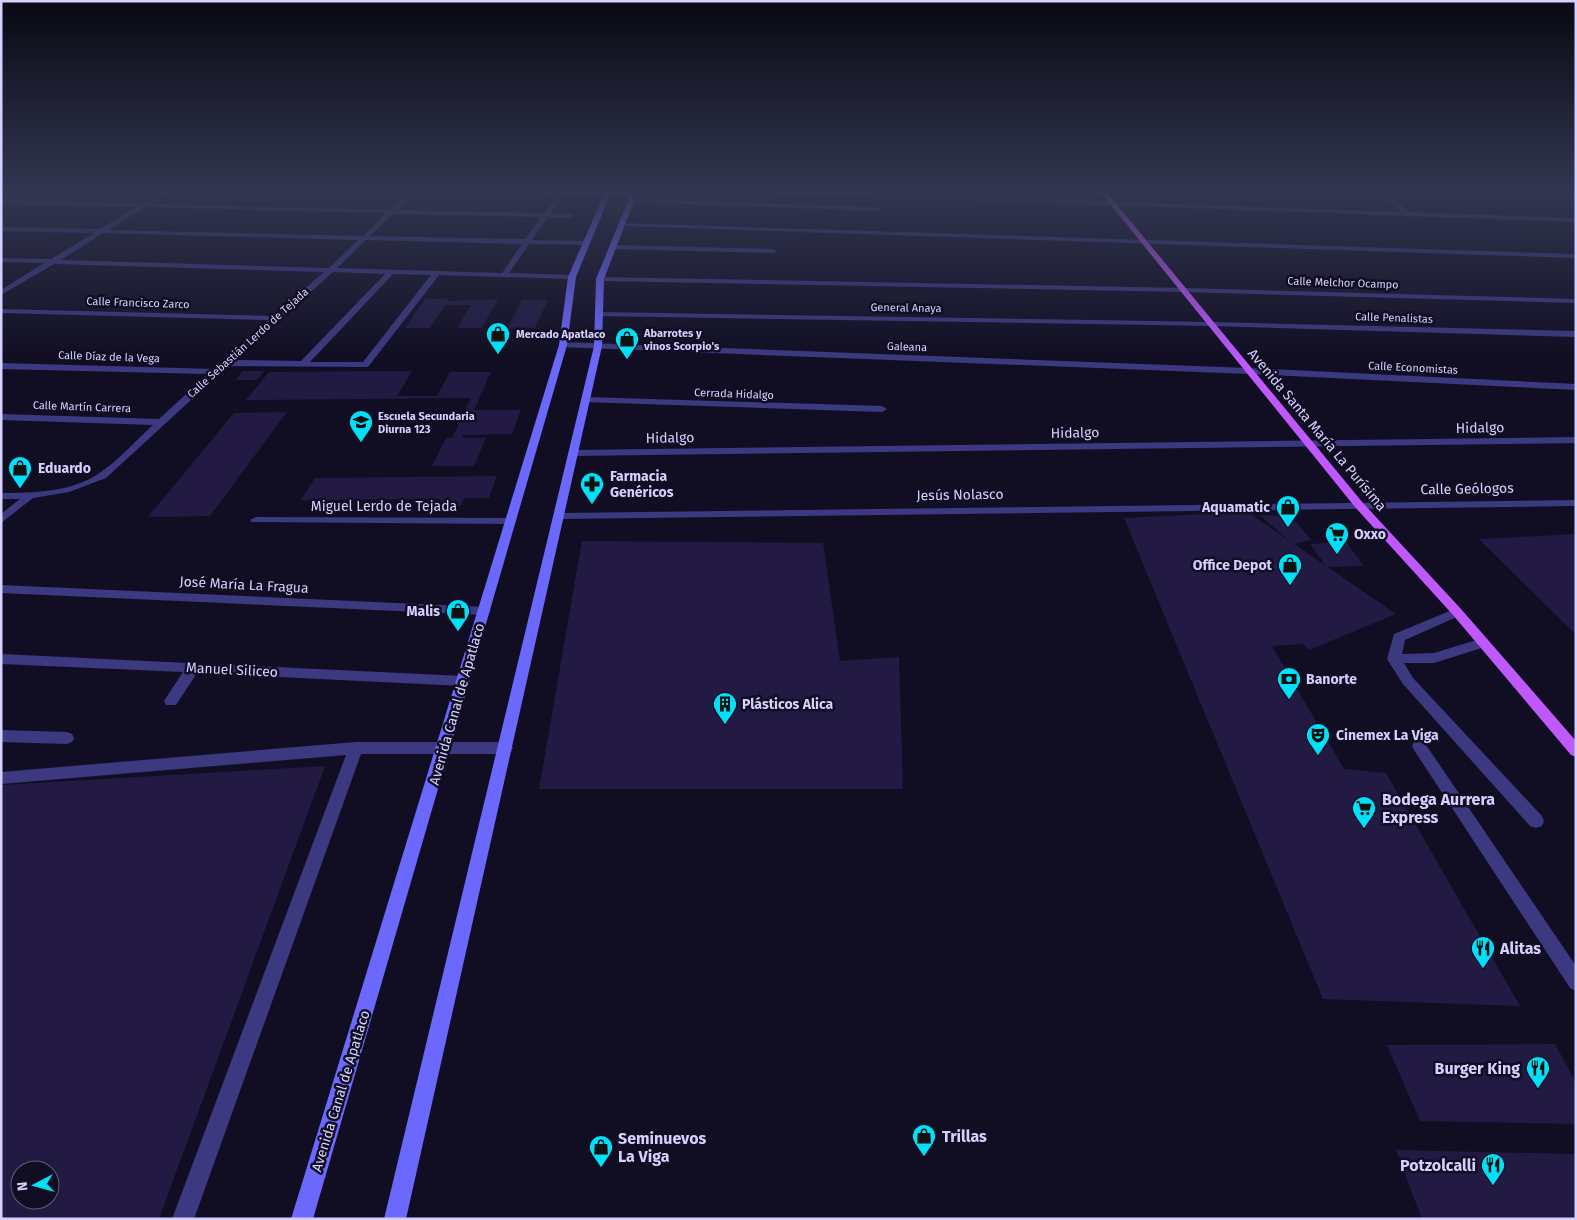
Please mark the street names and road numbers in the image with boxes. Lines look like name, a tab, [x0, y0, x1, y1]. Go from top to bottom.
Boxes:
street label: Calle Melchor Ocampo	[1287, 275, 1399, 291]
street label: Calle Sebastián Lerdo de Tejada	[185, 285, 311, 401]
street label: Calle Francisco Zarco	[86, 295, 190, 311]
street label: General Anaya	[870, 301, 942, 315]
street label: Calle Penalistas	[1355, 310, 1433, 326]
street label: Galeana	[887, 340, 927, 354]
street label: Avenida Santa María La Purísima	[1244, 345, 1390, 515]
street label: Calle Díaz de la Vega	[58, 349, 160, 365]
street label: Calle Economistas	[1368, 359, 1458, 377]
street label: Cerrada Hidalgo	[694, 386, 774, 402]
street label: Calle Martín Carrera	[33, 399, 131, 415]
street label: Hidalgo	[1456, 419, 1504, 437]
street label: Hidalgo	[1051, 424, 1099, 442]
street label: Hidalgo	[646, 429, 694, 447]
street label: Calle Geólogos	[1420, 480, 1514, 498]
street label: Jesús Nolasco	[916, 486, 1004, 504]
street label: Miguel Lerdo de Tejada	[311, 498, 457, 515]
street label: José María La Fragua	[179, 573, 309, 597]
street label: Avenida Canal de Apatlaco	[426, 621, 488, 787]
street label: Manuel Siliceo	[186, 659, 278, 681]
street label: Avenida Canal de Apatlaco	[308, 1008, 374, 1174]

